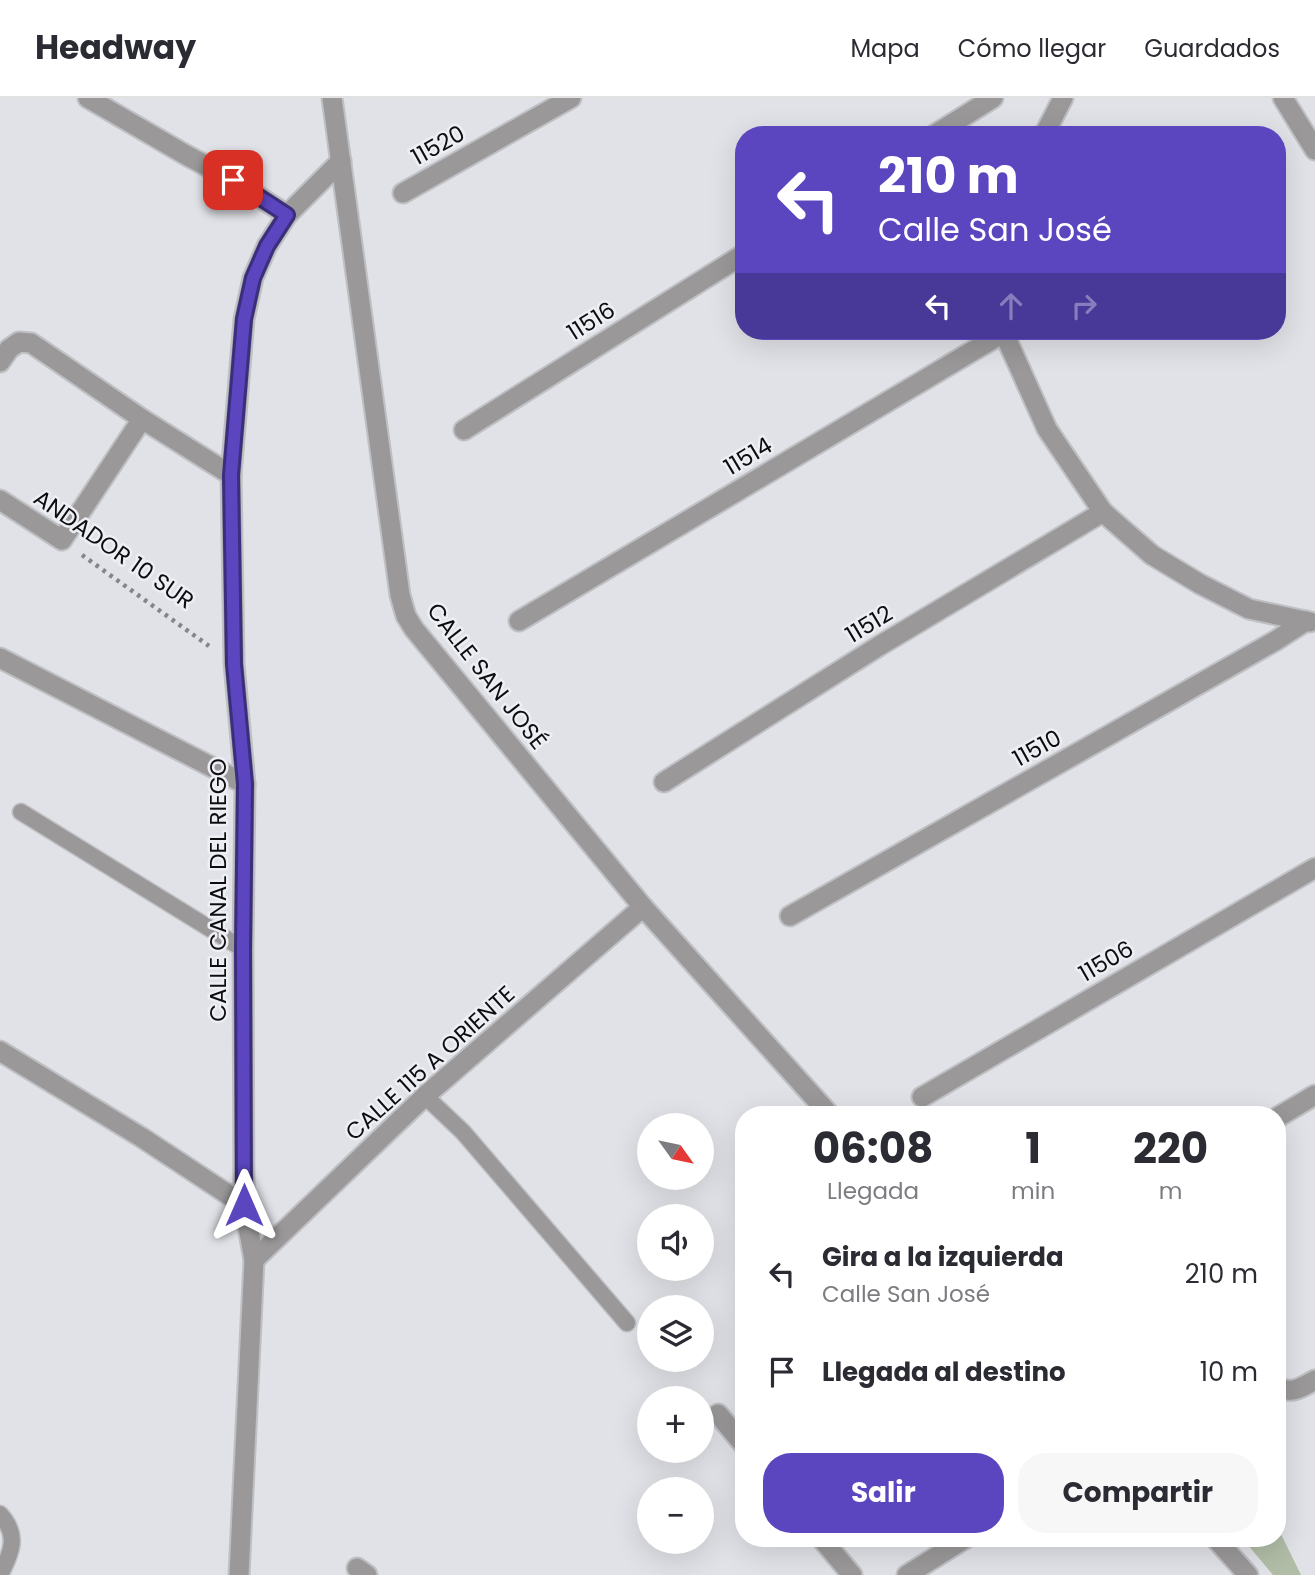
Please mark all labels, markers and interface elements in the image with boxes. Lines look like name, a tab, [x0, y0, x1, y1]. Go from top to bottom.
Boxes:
text: Headway	[35, 24, 196, 71]
text: Mapa	[850, 32, 920, 65]
text: Cómo llegar	[958, 32, 1106, 65]
text: Guardados	[1144, 32, 1280, 65]
street label: 11520	[405, 117, 471, 173]
text: 210 m	[878, 142, 1019, 210]
pin	[203, 150, 263, 210]
icon: left	[763, 154, 854, 245]
icon: arrive	[214, 161, 252, 199]
text: Calle San José	[878, 207, 1112, 252]
icon: left	[919, 287, 957, 325]
icon: ahead	[992, 287, 1030, 325]
icon: right	[1065, 287, 1103, 325]
street label: 11516	[561, 294, 621, 348]
street label: 11514	[718, 429, 778, 483]
street label: ANDADOR 10 SUR	[27, 482, 201, 616]
street label: CALLE SAN JOSÉ	[420, 596, 554, 756]
street label: 11512	[839, 597, 899, 651]
street label: 11510	[1007, 722, 1067, 774]
street label: CALLE CANAL DEL RIEGO	[202, 758, 234, 1022]
street label: 11506	[1073, 933, 1139, 989]
street label: CALLE 115 A ORIENTE	[338, 978, 522, 1148]
north arrow	[637, 1113, 714, 1190]
map controls	[637, 1113, 714, 1554]
text: 06:08	[813, 1119, 933, 1178]
text: 1	[1025, 1119, 1041, 1178]
text: 220	[1133, 1119, 1208, 1178]
position arrow	[207, 1168, 281, 1242]
text: Llegada	[827, 1175, 919, 1207]
text: min	[1011, 1175, 1055, 1207]
text: m	[1159, 1175, 1182, 1207]
button: sound	[637, 1204, 714, 1281]
text: Gira a la izquierda	[822, 1239, 1064, 1275]
icon: left	[763, 1255, 801, 1293]
text: 210 m	[1185, 1256, 1258, 1292]
text: Calle San José	[822, 1278, 990, 1310]
button: layers	[637, 1295, 714, 1372]
icon: arrive	[763, 1353, 801, 1391]
text: Llegada al destino	[822, 1354, 1066, 1390]
text: 10 m	[1200, 1354, 1258, 1390]
button: +	[637, 1386, 714, 1463]
button: Salir	[763, 1453, 1004, 1533]
button: Compartir	[1018, 1453, 1258, 1533]
button: −	[637, 1477, 714, 1554]

